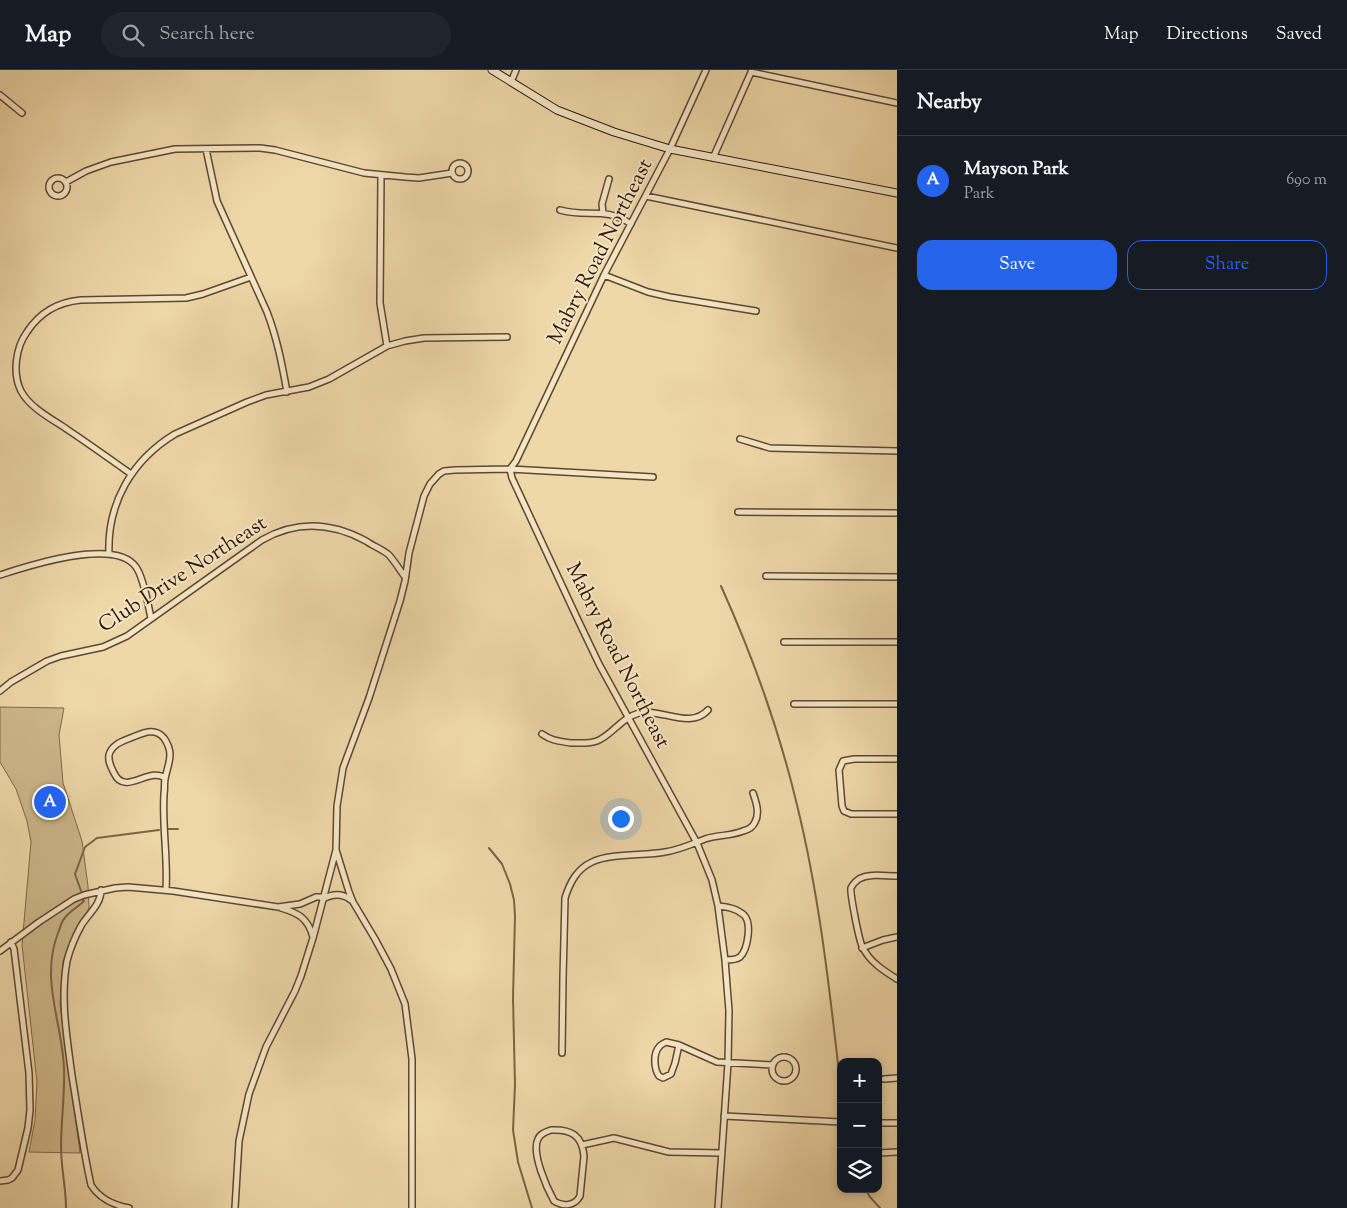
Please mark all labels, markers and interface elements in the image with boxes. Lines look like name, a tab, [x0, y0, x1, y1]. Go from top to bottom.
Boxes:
search box	[101, 12, 451, 57]
text: Map	[25, 18, 71, 52]
icon: search	[119, 21, 147, 49]
text: Search here	[159, 21, 255, 48]
text: Map	[1104, 22, 1139, 48]
text: Directions	[1167, 22, 1248, 48]
text: Saved	[1276, 22, 1322, 48]
text: Nearby	[917, 88, 982, 118]
street label: Mabry Road Northeast	[541, 154, 661, 350]
text: Mayson Park	[964, 156, 1069, 183]
text: A	[927, 169, 940, 192]
text: 690 m	[1286, 169, 1327, 192]
text: Park	[964, 183, 995, 206]
button: Save	[917, 240, 1117, 290]
button: Share	[1127, 240, 1327, 290]
street label: Club Drive Northeast	[93, 509, 273, 641]
street label: Mabry Road Northeast	[557, 558, 677, 754]
pin: A	[34, 783, 66, 821]
your location	[608, 806, 634, 832]
map controls	[837, 1058, 882, 1193]
button: +	[837, 1058, 882, 1103]
button: −	[837, 1103, 882, 1148]
button: layers	[837, 1148, 882, 1193]

